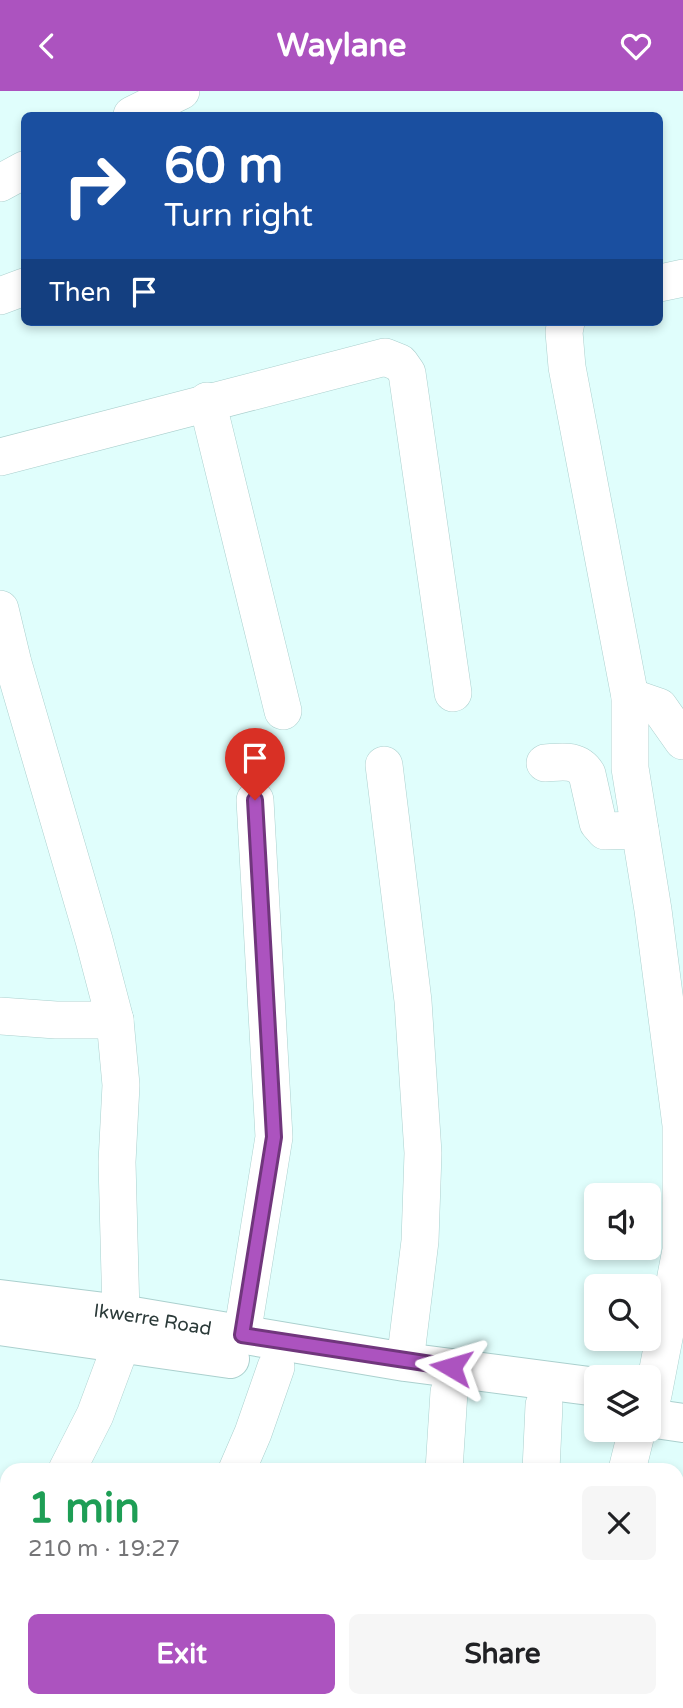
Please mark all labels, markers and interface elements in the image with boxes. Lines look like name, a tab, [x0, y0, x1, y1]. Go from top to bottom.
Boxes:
icon: back	[28, 27, 66, 65]
text: Waylane	[277, 27, 406, 65]
icon: heart	[617, 27, 655, 65]
text: 60 m	[164, 137, 283, 196]
icon: right	[49, 140, 140, 231]
text: Turn right	[164, 197, 313, 235]
icon: arrive	[125, 273, 163, 311]
text: Then	[49, 277, 111, 308]
pin	[225, 728, 285, 800]
icon: arrive	[236, 739, 274, 777]
map controls	[584, 1183, 661, 1442]
button: sound	[584, 1183, 661, 1260]
button: search	[584, 1274, 661, 1351]
street label: Ikwerre Road	[92, 1300, 213, 1340]
position arrow	[414, 1330, 488, 1404]
button: layers	[584, 1365, 661, 1442]
text: 1 min	[28, 1483, 140, 1534]
button: close	[582, 1486, 656, 1560]
text: 210 m · 19:27	[28, 1535, 180, 1563]
button: Exit	[28, 1614, 335, 1694]
button: Share	[349, 1614, 656, 1694]

